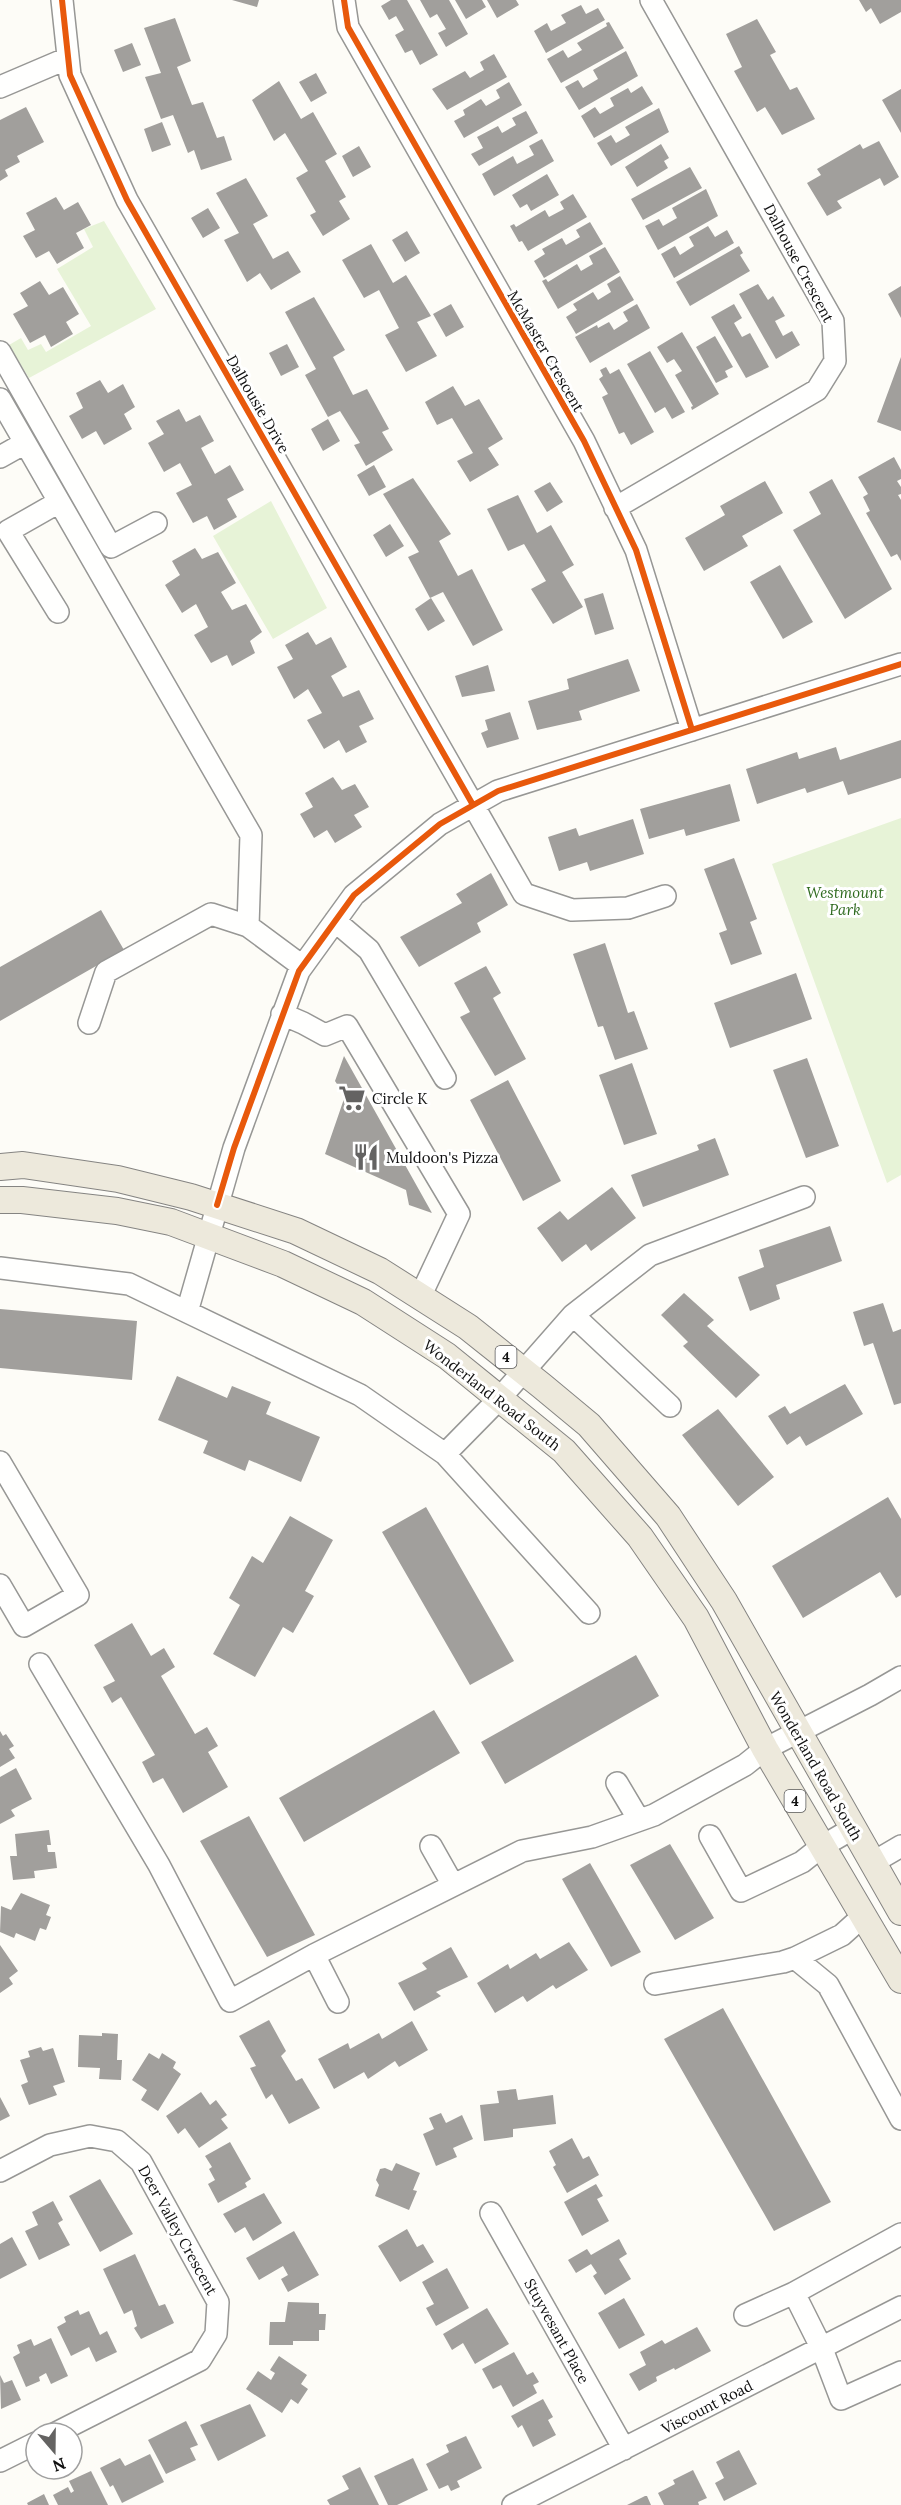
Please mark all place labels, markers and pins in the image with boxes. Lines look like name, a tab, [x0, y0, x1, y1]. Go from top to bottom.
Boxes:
supermarket icon: Circle K	[337, 1083, 367, 1113]
place label: Circle K	[372, 1089, 428, 1108]
restaurant icon: Muldoon's Pizza	[351, 1142, 381, 1172]
place label: Muldoon's Pizza	[386, 1148, 499, 1167]

